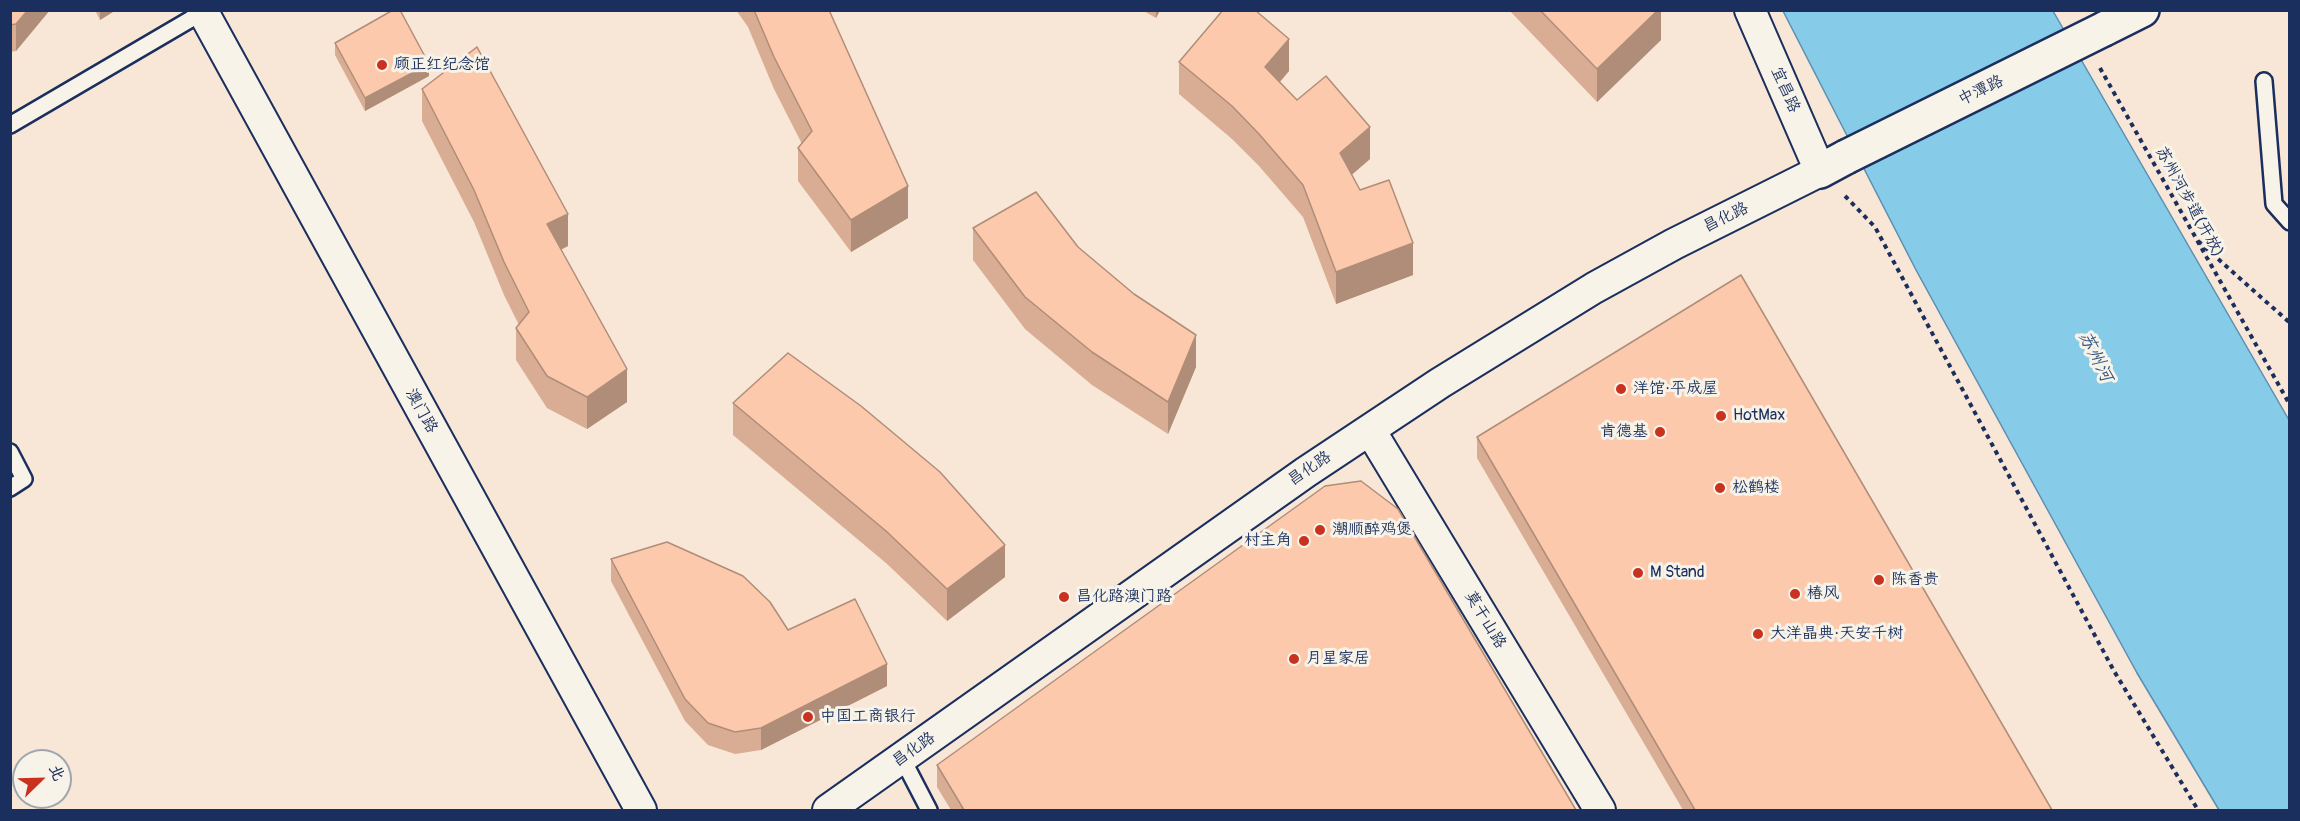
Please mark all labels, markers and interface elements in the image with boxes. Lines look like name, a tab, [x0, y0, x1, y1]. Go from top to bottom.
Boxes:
place label: 顾正红纪念馆	[394, 55, 490, 75]
marker: 顾正红纪念馆	[375, 58, 389, 72]
street label: 宜昌路	[1766, 64, 1804, 116]
street label: 中潭路	[1955, 72, 2007, 110]
street label: 苏州河步道(开放)	[2151, 144, 2227, 260]
street label: 昌化路	[1700, 199, 1752, 237]
water label: 苏州河	[2073, 328, 2117, 386]
place label: 洋馆·平成屋	[1633, 379, 1718, 399]
marker: 洋馆·平成屋	[1614, 382, 1628, 396]
street label: 澳门路	[401, 385, 441, 437]
place label: HotMax	[1733, 406, 1785, 426]
marker: HotMax	[1714, 409, 1728, 423]
place label: 肯德基	[1600, 422, 1648, 442]
marker: 肯德基	[1653, 425, 1667, 439]
street label: 昌化路	[1285, 448, 1335, 490]
place label: 松鹤楼	[1732, 478, 1780, 498]
marker: 松鹤楼	[1713, 481, 1727, 495]
place label: 潮顺醉鸡煲	[1332, 520, 1412, 540]
marker: 潮顺醉鸡煲	[1313, 523, 1327, 537]
place label: 村主角	[1244, 531, 1292, 551]
marker: 村主角	[1297, 534, 1311, 548]
place label: M Stand	[1650, 563, 1705, 583]
marker: M Stand	[1631, 566, 1645, 580]
place label: 陈香贵	[1891, 570, 1939, 590]
marker: 陈香贵	[1872, 573, 1886, 587]
place label: 椿风	[1807, 584, 1839, 604]
place label: 昌化路澳门路	[1076, 587, 1172, 607]
marker: 椿风	[1788, 587, 1802, 601]
street label: 莫干山路	[1460, 588, 1510, 652]
marker: 昌化路澳门路	[1057, 590, 1071, 604]
place label: 大洋晶典·天安千树	[1770, 624, 1903, 644]
marker: 大洋晶典·天安千树	[1751, 627, 1765, 641]
place label: 月星家居	[1306, 649, 1370, 669]
marker: 月星家居	[1287, 652, 1301, 666]
place label: 中国工商银行	[820, 707, 916, 727]
marker: 中国工商银行	[801, 710, 815, 724]
street label: 昌化路	[889, 728, 939, 772]
north arrow	[12, 749, 72, 809]
text: 北	[44, 761, 69, 784]

